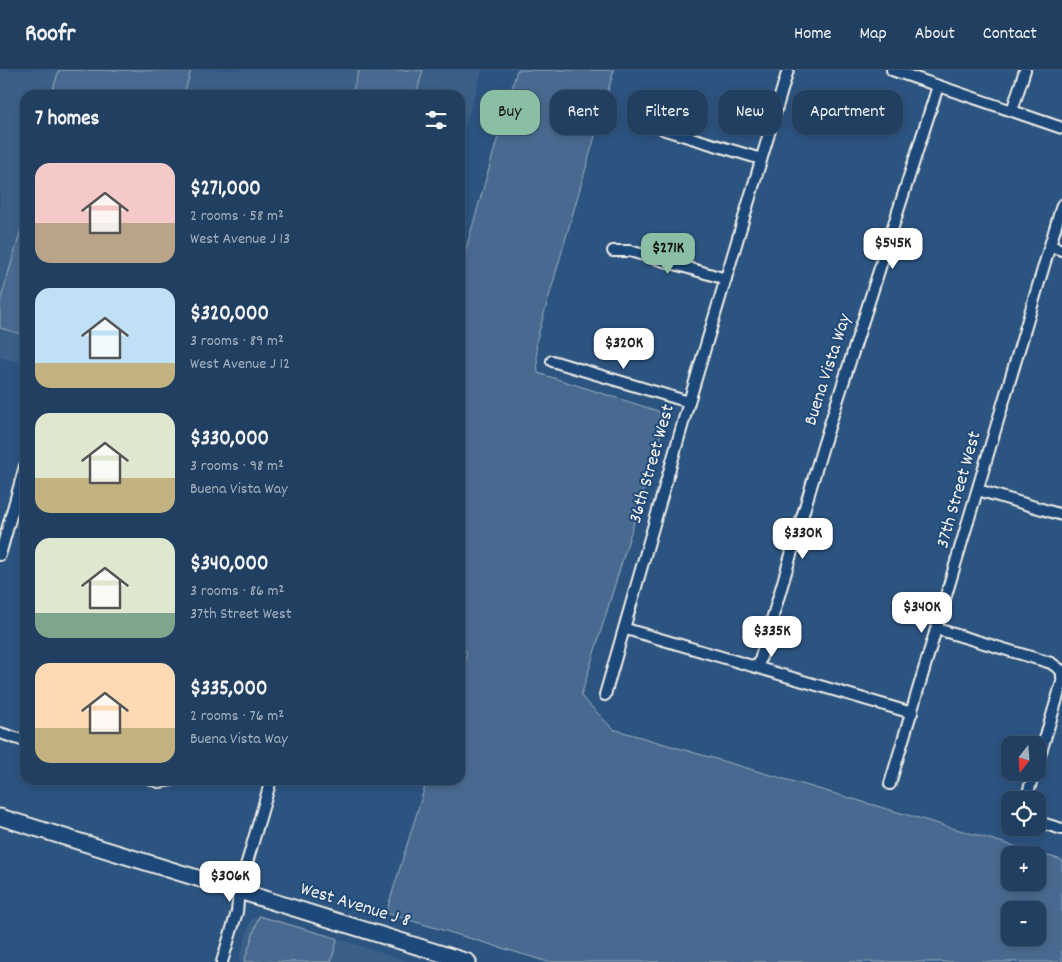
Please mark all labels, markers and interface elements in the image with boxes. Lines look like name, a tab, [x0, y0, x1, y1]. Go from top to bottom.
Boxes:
text: Roofr	[25, 18, 75, 52]
text: Home	[794, 22, 831, 47]
text: Map	[859, 22, 887, 47]
text: About	[915, 22, 955, 47]
text: Contact	[983, 22, 1037, 47]
chip: Buy	[480, 90, 540, 135]
chip: Rent	[550, 90, 617, 135]
chip: Filters	[627, 90, 708, 135]
chip: New	[718, 90, 782, 135]
chip: Apartment	[792, 90, 903, 135]
text: 7 homes	[35, 105, 99, 135]
icon: filters	[422, 106, 450, 134]
text: $271,000	[190, 175, 261, 205]
icon: home	[75, 183, 135, 243]
text: 2 rooms · 58 m²	[190, 205, 284, 228]
text: West Avenue J 13	[190, 228, 290, 251]
pin: $545K	[858, 228, 928, 270]
pin: $271K	[633, 232, 703, 275]
text: $545K	[875, 232, 911, 255]
text: $271K	[652, 237, 684, 260]
text: $320,000	[190, 300, 269, 330]
icon: home	[75, 308, 135, 368]
street label: Buena Vista Way	[798, 310, 860, 429]
pin: $320K	[589, 328, 659, 370]
text: 3 rooms · 89 m²	[190, 330, 284, 353]
text: $320K	[605, 332, 643, 355]
text: West Avenue J 12	[190, 353, 290, 376]
street label: 36th Street West	[623, 401, 683, 527]
text: $330,000	[190, 425, 269, 455]
street label: 37th Street West	[930, 428, 990, 552]
icon: home	[75, 433, 135, 493]
text: 3 rooms · 98 m²	[190, 455, 284, 478]
text: Buena Vista Way	[190, 478, 288, 501]
pin: $330K	[768, 518, 838, 560]
text: $330K	[784, 522, 822, 545]
text: $340,000	[190, 550, 268, 580]
icon: home	[75, 558, 135, 618]
text: 3 rooms · 86 m²	[190, 580, 284, 603]
pin: $340K	[887, 592, 957, 634]
text: $340K	[903, 596, 941, 619]
text: 37th Street West	[190, 603, 292, 626]
pin: $335K	[737, 616, 807, 658]
text: $335K	[753, 620, 791, 643]
text: $335,000	[190, 675, 267, 705]
icon: home	[75, 683, 135, 743]
text: 2 rooms · 76 m²	[190, 705, 284, 728]
text: Buena Vista Way	[190, 728, 288, 751]
north arrow	[1001, 736, 1046, 781]
map controls	[1001, 736, 1046, 946]
button: locate	[1001, 791, 1046, 836]
button: +	[1001, 846, 1046, 891]
pin: $306K	[195, 860, 265, 903]
text: $306K	[210, 865, 250, 888]
street label: West Avenue J 8	[297, 876, 413, 936]
button: −	[1001, 901, 1046, 946]

